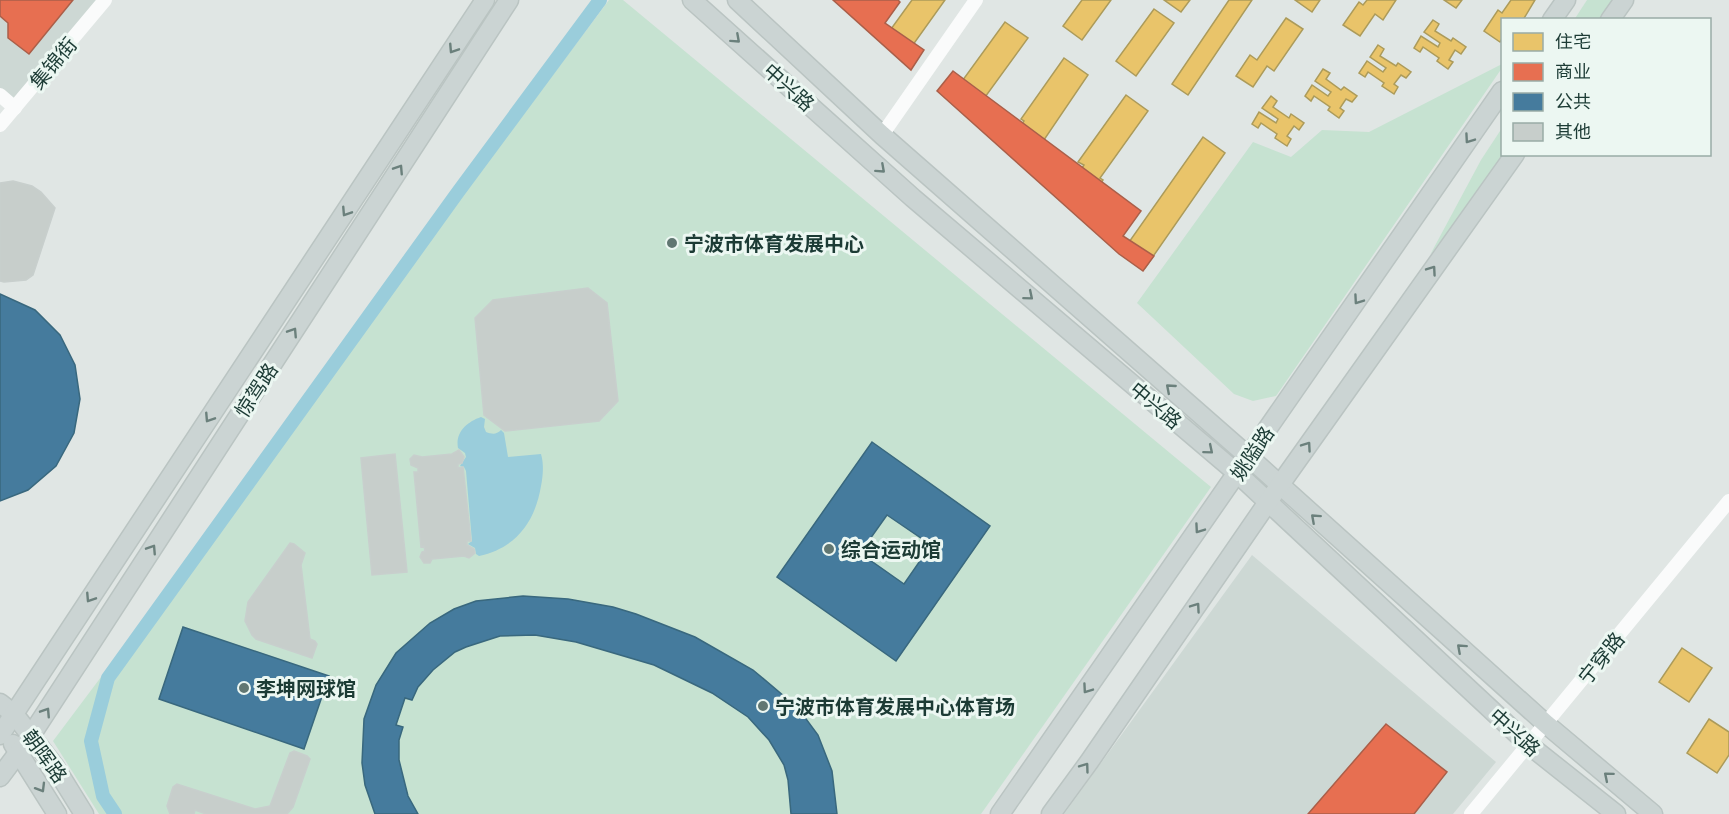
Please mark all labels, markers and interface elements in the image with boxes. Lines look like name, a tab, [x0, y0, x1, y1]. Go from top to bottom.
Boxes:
legend	[1501, 18, 1711, 156]
text: 住宅	[1555, 30, 1591, 53]
street label: 集锦街	[24, 32, 82, 94]
one-way arrow	[729, 32, 739, 43]
one-way arrow	[449, 42, 460, 53]
street label: 中兴路	[758, 58, 820, 116]
text: 商业	[1555, 60, 1591, 83]
text: 公共	[1555, 90, 1591, 113]
text: 其他	[1555, 120, 1591, 143]
one-way arrow	[1465, 133, 1476, 144]
one-way arrow	[874, 162, 885, 173]
one-way arrow	[392, 165, 403, 176]
one-way arrow	[342, 205, 353, 216]
place label: 宁波市体育发展中心	[684, 231, 864, 256]
marker: 宁波市体育发展中心	[665, 236, 679, 250]
one-way arrow	[1425, 266, 1436, 277]
one-way arrow	[1022, 289, 1033, 300]
one-way arrow	[1354, 293, 1365, 304]
one-way arrow	[286, 328, 297, 339]
street label: 惊驾路	[229, 358, 283, 422]
street label: 中兴路	[1125, 376, 1187, 434]
one-way arrow	[1166, 384, 1177, 395]
one-way arrow	[205, 412, 217, 422]
street label: 姚隘路	[1225, 421, 1279, 485]
one-way arrow	[1300, 442, 1311, 453]
one-way arrow	[1202, 443, 1213, 454]
one-way arrow	[1311, 514, 1322, 525]
one-way arrow	[1195, 522, 1206, 533]
place label: 综合运动馆	[841, 537, 941, 562]
marker: 综合运动馆	[822, 542, 836, 556]
one-way arrow	[145, 545, 156, 556]
one-way arrow	[87, 592, 98, 603]
one-way arrow	[1189, 602, 1200, 613]
street label: 宁穿路	[1572, 627, 1630, 689]
one-way arrow	[1457, 644, 1468, 655]
place label: 李坤网球馆	[256, 676, 356, 701]
marker: 李坤网球馆	[237, 681, 251, 695]
one-way arrow	[1083, 682, 1094, 693]
place label: 宁波市体育发展中心体育场	[775, 694, 1015, 719]
marker: 宁波市体育发展中心体育场	[756, 699, 770, 713]
street label: 中兴路	[1484, 703, 1546, 761]
one-way arrow	[38, 708, 49, 719]
street label: 朝晖路	[17, 724, 73, 788]
one-way arrow	[1078, 762, 1089, 773]
one-way arrow	[1604, 772, 1615, 783]
one-way arrow	[34, 782, 46, 792]

